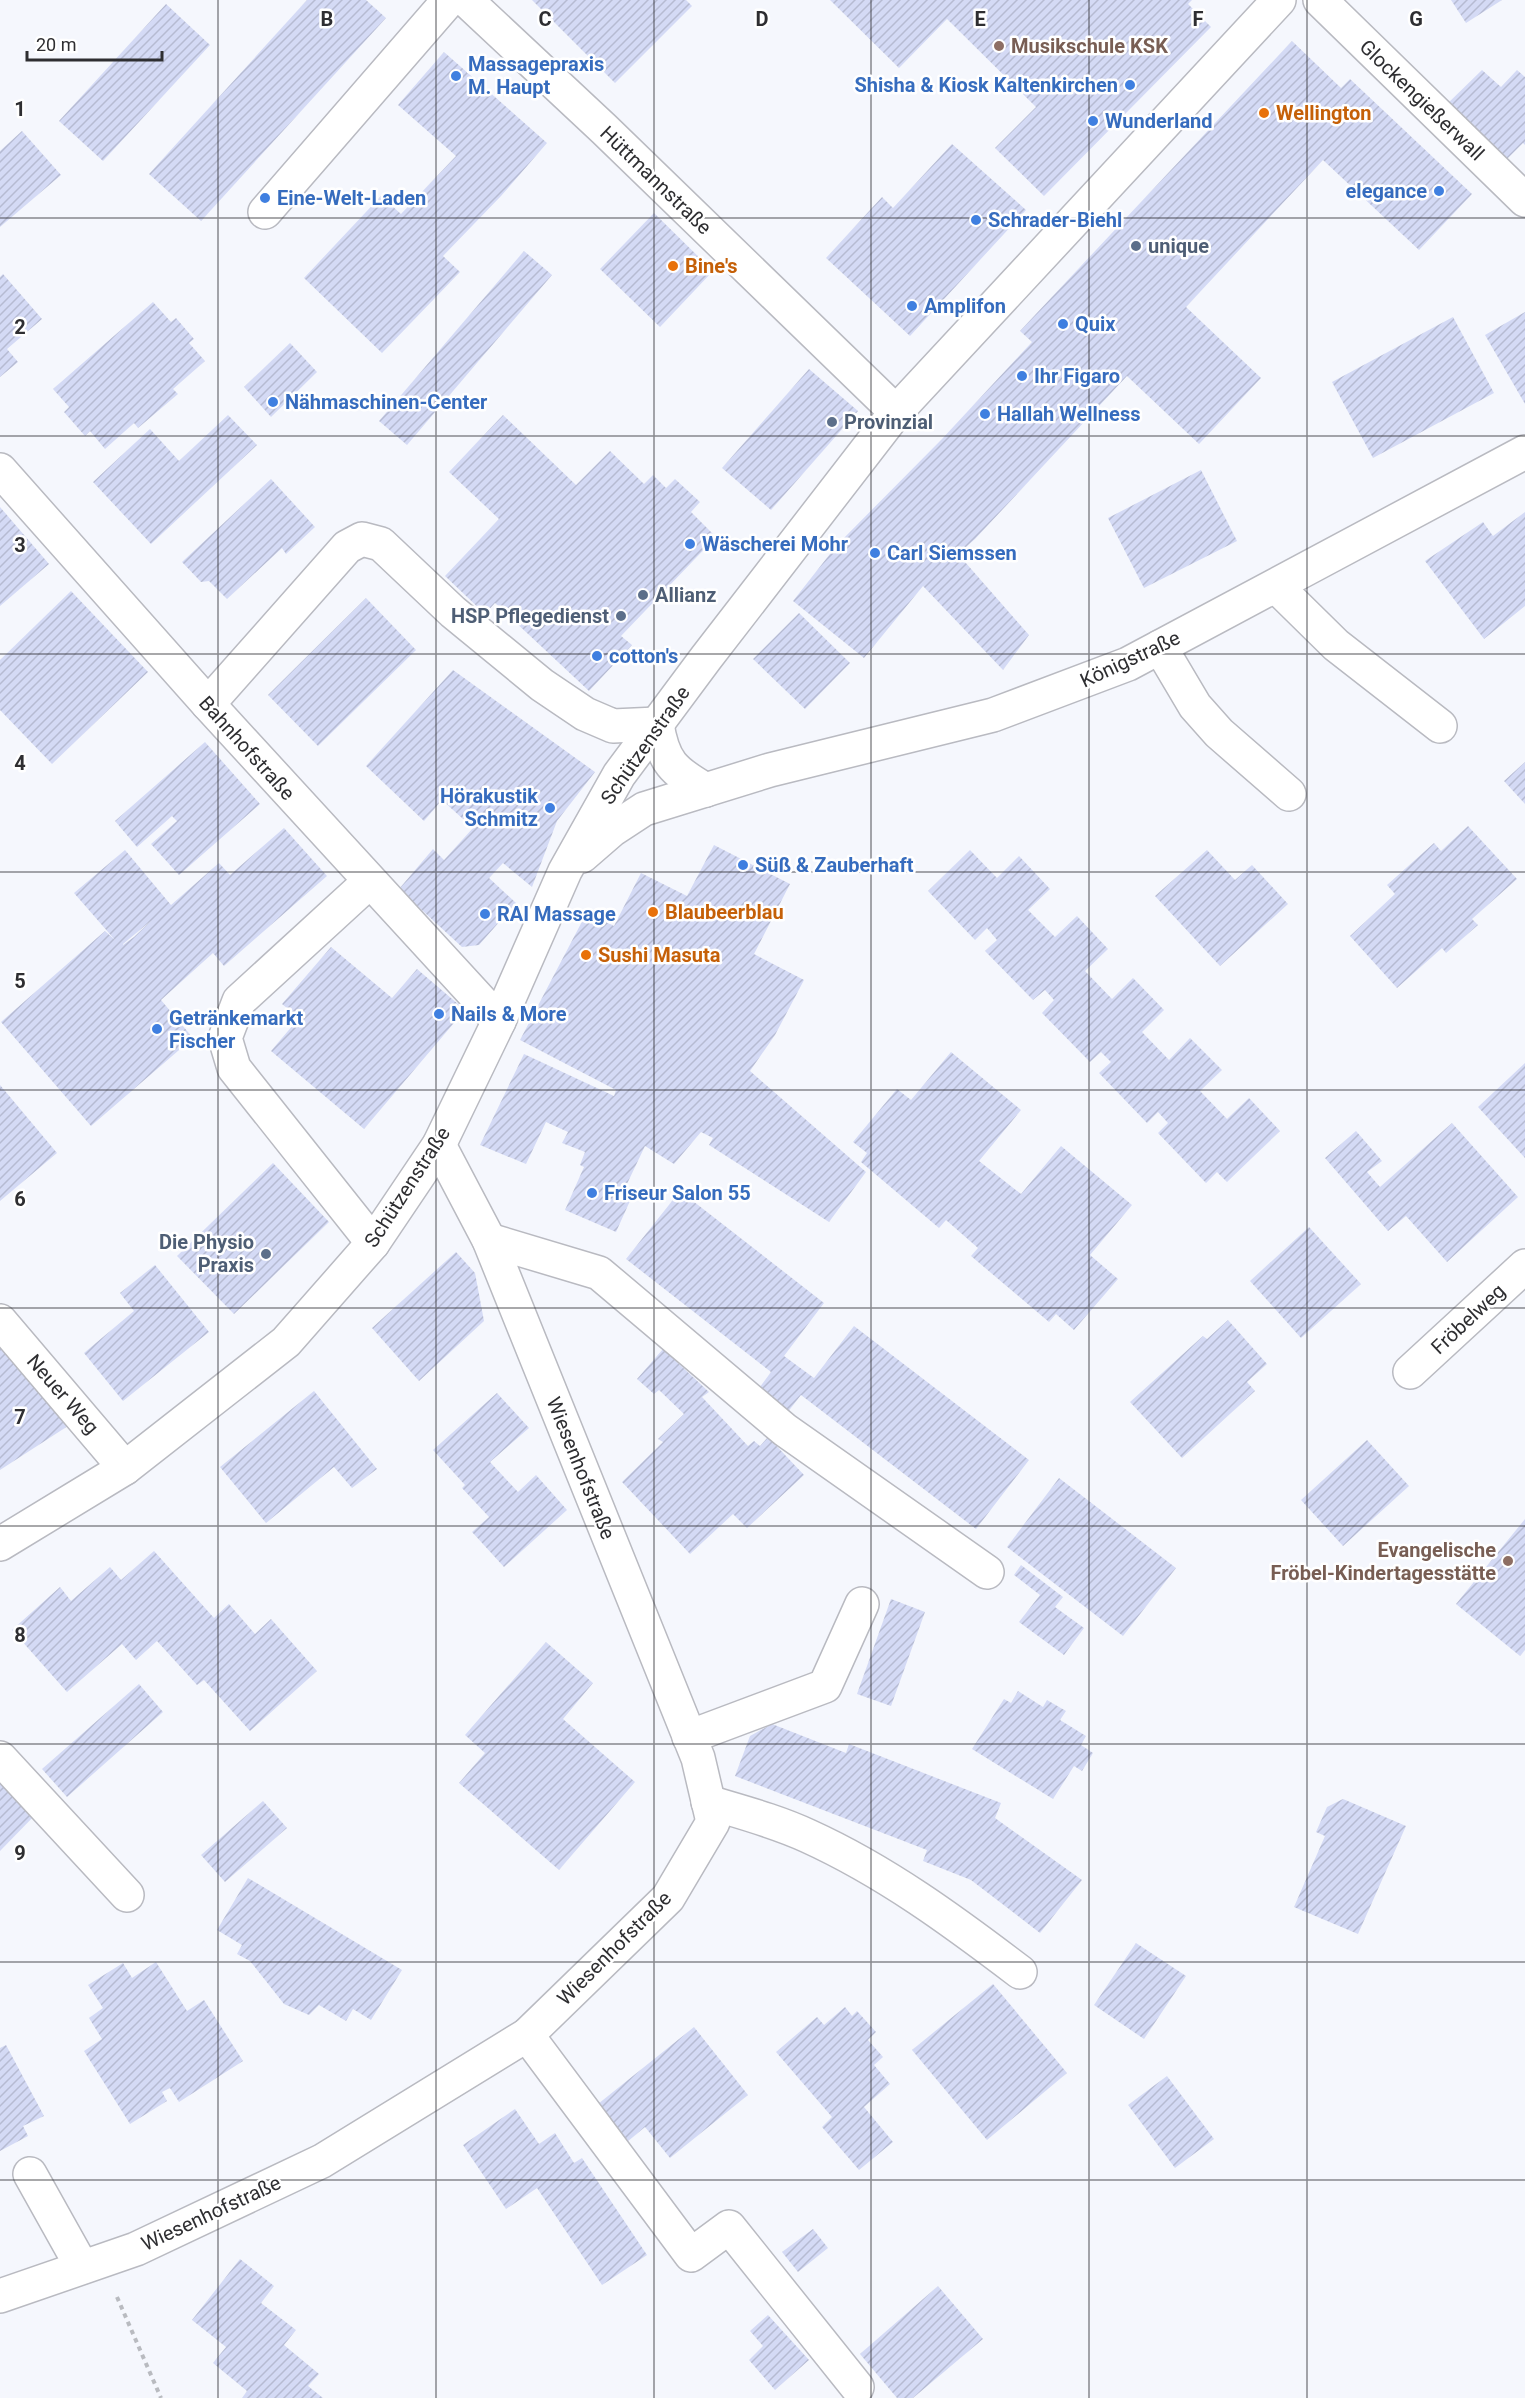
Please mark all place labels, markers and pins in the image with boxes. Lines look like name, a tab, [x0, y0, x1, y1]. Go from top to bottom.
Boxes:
place label: Musikschule KSK	[1011, 34, 1168, 58]
marker: Musikschule KSK	[992, 39, 1006, 53]
place label: Massagepraxis M. Haupt	[468, 52, 604, 99]
marker: Massagepraxis M. Haupt	[449, 69, 463, 83]
place label: Shisha & Kiosk Kaltenkirchen	[854, 73, 1118, 97]
marker: Shisha & Kiosk Kaltenkirchen	[1123, 78, 1137, 92]
place label: Wellington	[1276, 101, 1372, 125]
marker: Wellington	[1257, 106, 1271, 120]
place label: Wunderland	[1105, 109, 1213, 133]
marker: Wunderland	[1086, 114, 1100, 128]
place label: elegance	[1346, 179, 1427, 203]
marker: elegance	[1432, 184, 1446, 198]
place label: Eine-Welt-Laden	[277, 186, 426, 210]
marker: Eine-Welt-Laden	[258, 191, 272, 205]
place label: Schrader-Biehl	[988, 208, 1122, 232]
marker: Schrader-Biehl	[969, 213, 983, 227]
place label: unique	[1148, 234, 1209, 258]
marker: unique	[1129, 239, 1143, 253]
place label: Bine's	[685, 254, 738, 278]
marker: Bine's	[666, 259, 680, 273]
place label: Amplifon	[924, 294, 1006, 318]
marker: Amplifon	[905, 299, 919, 313]
place label: Quix	[1075, 312, 1116, 336]
marker: Quix	[1056, 317, 1070, 331]
place label: Ihr Figaro	[1034, 364, 1120, 388]
marker: Ihr Figaro	[1015, 369, 1029, 383]
place label: Nähmaschinen-Center	[285, 390, 488, 414]
marker: Nähmaschinen-Center	[266, 395, 280, 409]
place label: Hallah Wellness	[997, 402, 1140, 426]
marker: Hallah Wellness	[978, 407, 992, 421]
place label: Provinzial	[844, 410, 933, 434]
marker: Provinzial	[825, 415, 839, 429]
place label: Wäscherei Mohr	[702, 532, 849, 556]
marker: Wäscherei Mohr	[683, 537, 697, 551]
place label: Carl Siemssen	[887, 541, 1017, 565]
marker: Carl Siemssen	[868, 546, 882, 560]
place label: Allianz	[655, 583, 716, 607]
marker: Allianz	[636, 588, 650, 602]
place label: HSP Pflegedienst	[451, 604, 609, 628]
marker: HSP Pflegedienst	[614, 609, 628, 623]
place label: cotton's	[609, 644, 678, 668]
marker: cotton's	[590, 649, 604, 663]
place label: Hörakustik Schmitz	[440, 784, 538, 831]
marker: Hörakustik Schmitz	[543, 801, 557, 815]
place label: Süß & Zauberhaft	[755, 853, 914, 877]
marker: Süß & Zauberhaft	[736, 858, 750, 872]
place label: Blaubeerblau	[665, 900, 784, 924]
place label: RAI Massage	[497, 902, 616, 926]
marker: Blaubeerblau	[646, 905, 660, 919]
marker: RAI Massage	[478, 907, 492, 921]
place label: Sushi Masuta	[598, 943, 721, 967]
marker: Sushi Masuta	[579, 948, 593, 962]
place label: Nails & More	[451, 1002, 567, 1026]
place label: Getränkemarkt Fischer	[169, 1006, 303, 1053]
marker: Nails & More	[432, 1007, 446, 1021]
marker: Getränkemarkt Fischer	[150, 1022, 164, 1036]
place label: Friseur Salon 55	[604, 1181, 751, 1205]
marker: Friseur Salon 55	[585, 1186, 599, 1200]
place label: Die Physio Praxis	[159, 1230, 254, 1277]
marker: Die Physio Praxis	[259, 1247, 273, 1261]
place label: Evangelische Fröbel-Kindertagesstätte	[1271, 1538, 1496, 1585]
marker: Evangelische Fröbel-Kindertagesstätte	[1501, 1554, 1515, 1568]

